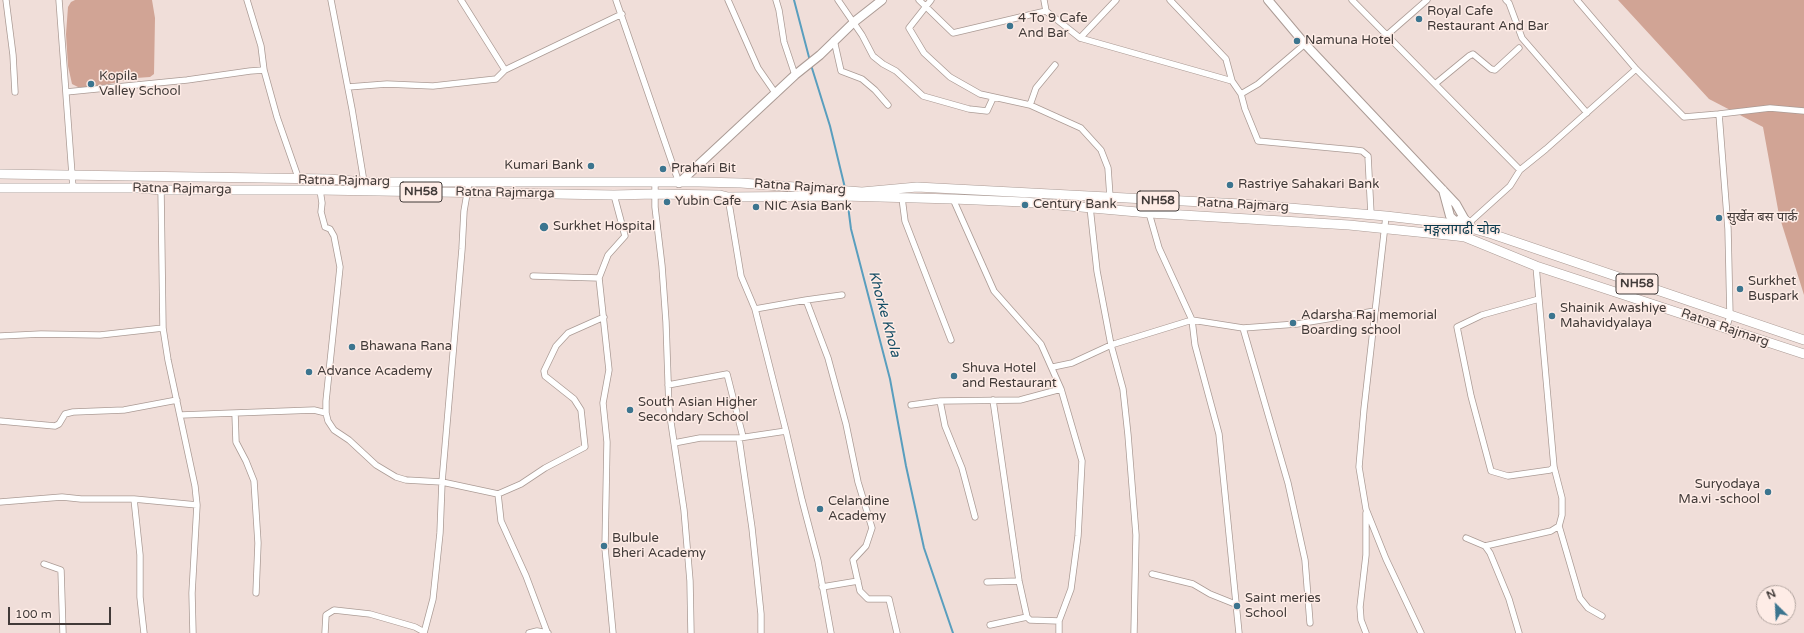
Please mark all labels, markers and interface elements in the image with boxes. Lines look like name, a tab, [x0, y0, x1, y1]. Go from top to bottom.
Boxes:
place label: Royal Cafe Restaurant And Bar	[1427, 4, 1549, 35]
place label: 4 To 9 Cafe And Bar	[1018, 11, 1088, 42]
marker: Royal Cafe Restaurant And Bar	[1414, 14, 1424, 24]
marker: 4 To 9 Cafe And Bar	[1005, 21, 1015, 31]
place label: Namuna Hotel	[1305, 33, 1394, 49]
marker: Namuna Hotel	[1292, 36, 1302, 46]
place label: Kopila Valley School	[99, 69, 181, 100]
marker: Kopila Valley School	[86, 79, 96, 89]
place label: Kumari Bank	[504, 158, 583, 174]
marker: Kumari Bank	[586, 161, 596, 171]
place label: Prahari Bit	[671, 161, 736, 177]
marker: Prahari Bit	[658, 164, 668, 174]
street label: Ratna Rajmarg	[298, 172, 390, 190]
street label: Ratna Rajmarg	[754, 176, 846, 198]
place label: Rastriye Sahakari Bank	[1238, 177, 1379, 193]
street label: Ratna Rajmarga	[132, 180, 232, 198]
marker: Rastriye Sahakari Bank	[1225, 180, 1235, 190]
road number: NH58	[400, 182, 442, 202]
street label: Ratna Rajmarga	[455, 184, 555, 202]
road number: NH58	[1137, 191, 1179, 211]
place label: Yubin Cafe	[675, 194, 741, 210]
street label: Ratna Rajmarg	[1197, 195, 1289, 215]
marker: Yubin Cafe	[662, 197, 672, 207]
place label: Century Bank	[1033, 197, 1116, 213]
place label: NIC Asia Bank	[764, 199, 852, 215]
marker: Century Bank	[1020, 200, 1030, 210]
marker: NIC Asia Bank	[751, 202, 761, 212]
place label: सुर्खेत बस पार्क	[1727, 210, 1798, 226]
marker: सुर्खेत बस पार्क	[1714, 213, 1724, 223]
place label: Surkhet Hospital	[553, 219, 655, 235]
marker: Surkhet Hospital	[538, 221, 550, 233]
district label: मङ्गलागढी चोक	[1424, 222, 1500, 238]
water label: Khorke Khola	[864, 269, 904, 359]
road number: NH58	[1616, 274, 1658, 294]
place label: Surkhet Buspark	[1748, 274, 1799, 305]
marker: Surkhet Buspark	[1735, 284, 1745, 294]
place label: Shainik Awashiye Mahavidyalaya	[1560, 301, 1666, 332]
street label: Ratna Rajmarg	[1679, 306, 1771, 350]
place label: Adarsha Raj memorial Boarding school	[1301, 308, 1437, 339]
marker: Shainik Awashiye Mahavidyalaya	[1547, 311, 1557, 321]
marker: Adarsha Raj memorial Boarding school	[1288, 318, 1298, 328]
place label: Bhawana Rana	[360, 339, 452, 355]
marker: Bhawana Rana	[347, 342, 357, 352]
place label: Shuva Hotel and Restaurant	[962, 361, 1057, 392]
place label: Advance Academy	[317, 364, 433, 380]
marker: Advance Academy	[304, 367, 314, 377]
marker: Shuva Hotel and Restaurant	[949, 371, 959, 381]
place label: South Asian Higher Secondary School	[638, 395, 757, 426]
marker: South Asian Higher Secondary School	[625, 405, 635, 415]
place label: Suryodaya Ma.vi -school	[1678, 477, 1760, 508]
marker: Suryodaya Ma.vi -school	[1763, 487, 1773, 497]
place label: Celandine Academy	[828, 494, 889, 525]
marker: Celandine Academy	[815, 504, 825, 514]
place label: Bulbule Bheri Academy	[612, 531, 706, 562]
marker: Bulbule Bheri Academy	[599, 541, 609, 551]
north arrow	[1756, 585, 1796, 625]
text: N	[1765, 587, 1778, 602]
place label: Saint meries School	[1245, 591, 1321, 622]
scale bar	[10, 599, 113, 625]
marker: Saint meries School	[1232, 601, 1242, 611]
text: 100 m	[15, 607, 52, 621]

